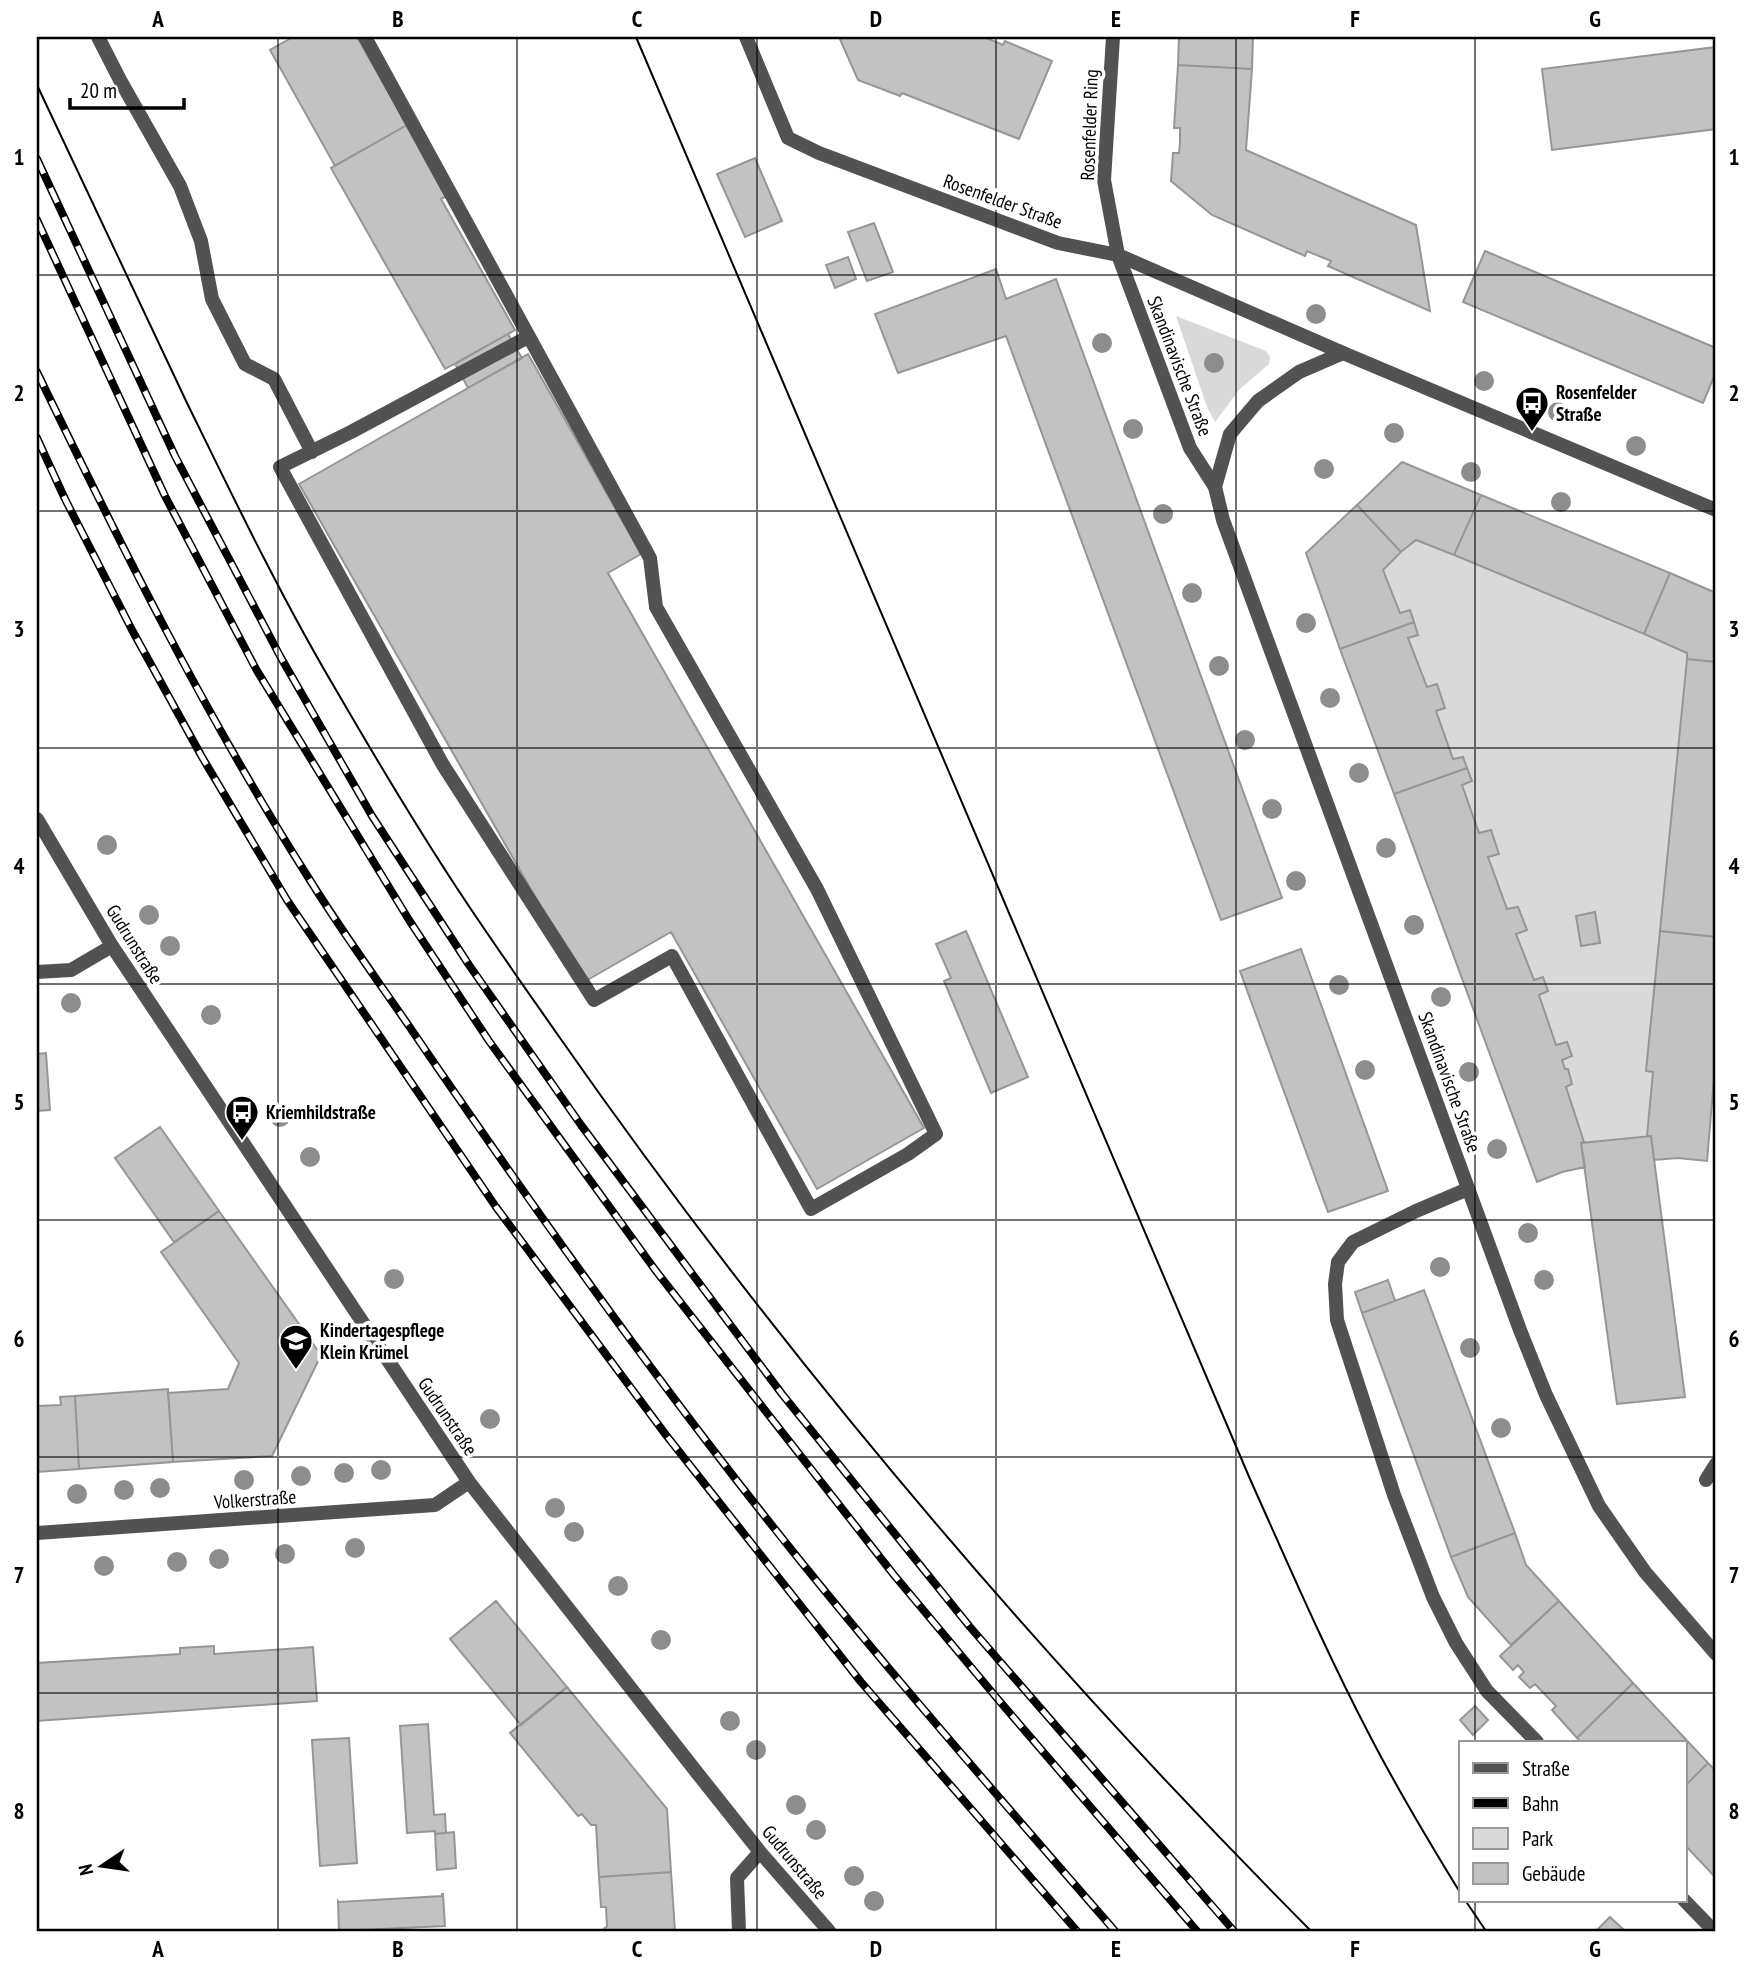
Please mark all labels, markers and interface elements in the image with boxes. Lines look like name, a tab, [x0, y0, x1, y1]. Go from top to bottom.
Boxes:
text: A	[151, 4, 164, 33]
text: B	[392, 4, 404, 33]
text: C	[632, 4, 643, 33]
text: D	[870, 4, 882, 33]
text: E	[1111, 4, 1121, 33]
text: F	[1350, 4, 1360, 33]
text: G	[1589, 4, 1601, 33]
scale bar	[70, 66, 184, 110]
street label: Rosenfelder Ring	[1075, 69, 1103, 181]
text: 20 m	[80, 77, 117, 104]
text: 1	[14, 142, 25, 171]
text: 1	[1729, 142, 1740, 171]
street label: Rosenfelder Straße	[940, 168, 1066, 234]
street label: Skandinavische Straße	[1142, 293, 1218, 439]
text: 2	[14, 378, 25, 407]
text: 2	[1729, 378, 1740, 407]
place label: Rosenfelder Straße	[1556, 380, 1637, 426]
bus stop icon: Rosenfelder Straße	[1513, 384, 1551, 433]
text: 3	[14, 614, 25, 643]
text: 3	[1729, 614, 1740, 643]
text: 4	[14, 851, 25, 880]
text: 4	[1729, 851, 1740, 880]
street label: Gudrunstraße	[101, 900, 169, 988]
street label: Skandinavische Straße	[1413, 1008, 1487, 1156]
text: 5	[14, 1087, 25, 1116]
text: 5	[1729, 1087, 1740, 1116]
bus stop icon: Kriemhildstraße	[223, 1093, 261, 1142]
place label: Kriemhildstraße	[266, 1100, 376, 1124]
place label: Kindertagespflege Klein Krümel	[320, 1318, 444, 1364]
school or university icon: Kindertagespflege Klein Krümel	[277, 1322, 315, 1371]
text: 6	[14, 1324, 25, 1353]
text: 6	[1729, 1324, 1740, 1353]
street label: Gudrunstraße	[413, 1372, 483, 1460]
street label: Volkerstraße	[212, 1484, 297, 1514]
text: 7	[14, 1560, 25, 1589]
text: 7	[1729, 1560, 1740, 1589]
legend	[1459, 1741, 1686, 1902]
text: Straße	[1522, 1755, 1570, 1782]
text: Bahn	[1522, 1790, 1559, 1817]
text: 8	[14, 1796, 25, 1825]
text: 8	[1729, 1796, 1740, 1825]
street label: Gudrunstraße	[757, 1820, 833, 1904]
text: Park	[1522, 1825, 1553, 1852]
north arrow	[66, 1832, 136, 1902]
text: Gebäude	[1522, 1860, 1585, 1887]
text: N	[73, 1862, 98, 1878]
text: A	[151, 1934, 164, 1963]
text: B	[392, 1934, 404, 1963]
text: C	[632, 1934, 643, 1963]
text: D	[870, 1934, 882, 1963]
text: E	[1111, 1934, 1121, 1963]
text: F	[1350, 1934, 1360, 1963]
text: G	[1589, 1934, 1601, 1963]

